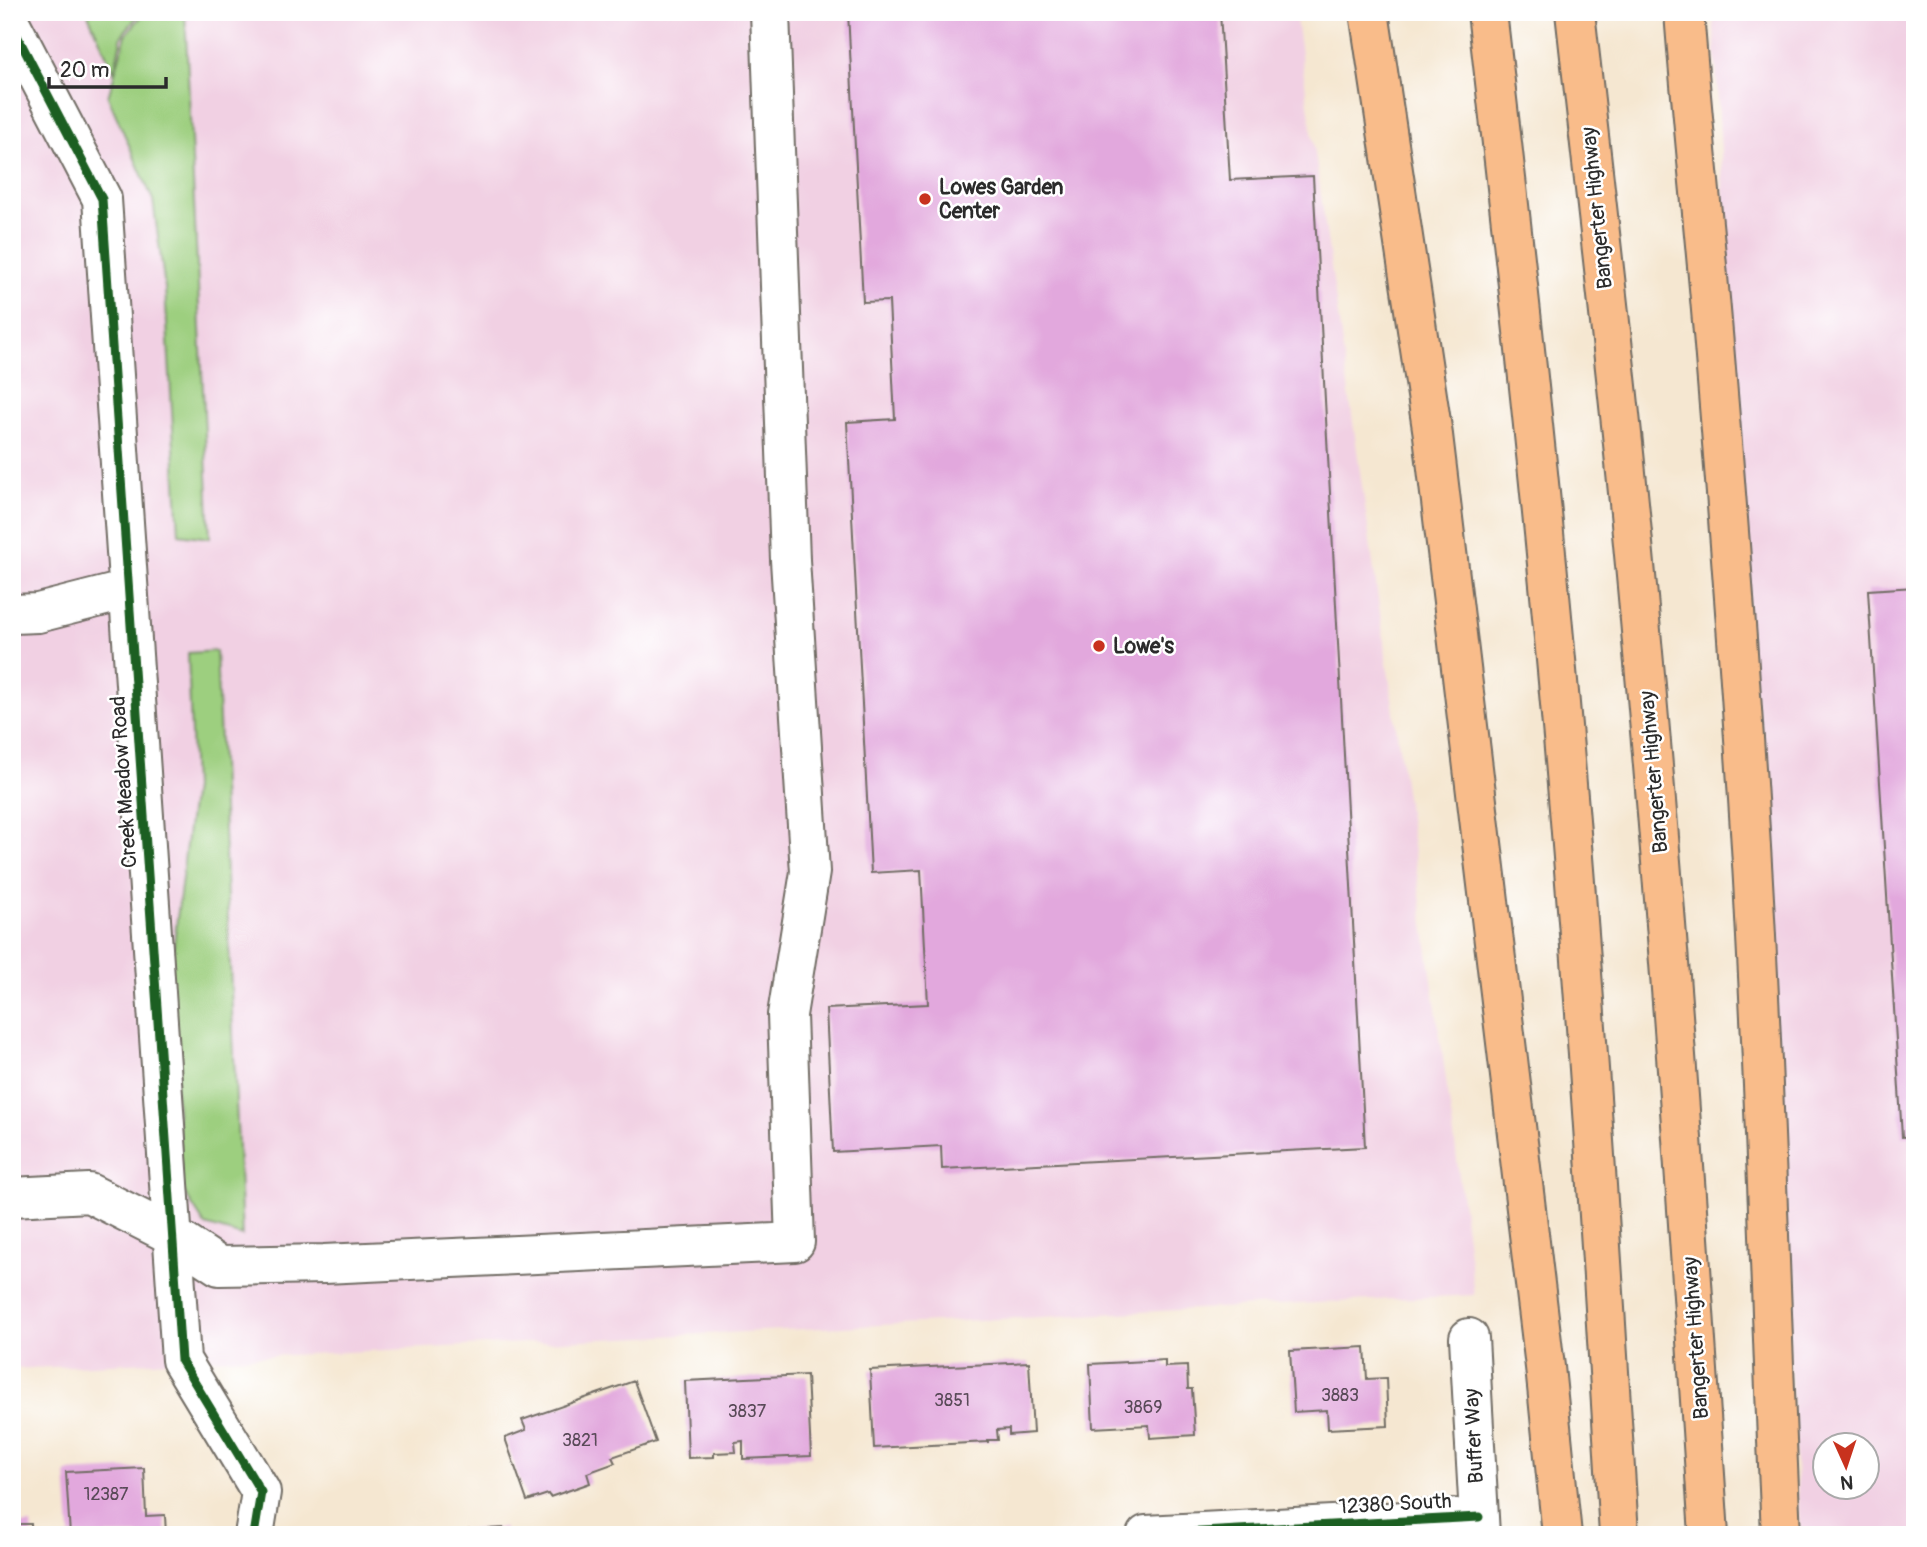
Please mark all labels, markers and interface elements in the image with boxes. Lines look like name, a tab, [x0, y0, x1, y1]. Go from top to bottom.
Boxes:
scale bar	[49, 46, 166, 90]
text: 20 m	[60, 57, 109, 84]
street label: Bangerter Highway	[1575, 126, 1619, 290]
place label: Lowes Garden Center	[939, 174, 1064, 225]
marker: Lowes Garden Center	[917, 191, 933, 207]
place label: Lowe's	[1113, 633, 1175, 660]
marker: Lowe's	[1091, 638, 1107, 654]
street label: Bangerter Highway	[1633, 690, 1675, 854]
street label: Creek Meadow Road	[105, 695, 143, 869]
street label: Bangerter Highway	[1677, 1256, 1715, 1420]
house number: 3883	[1321, 1384, 1359, 1407]
street label: Buffer Way	[1458, 1388, 1490, 1484]
house number: 3851	[934, 1389, 970, 1412]
house number: 3869	[1124, 1396, 1162, 1419]
house number: 3837	[728, 1400, 767, 1423]
house number: 3821	[562, 1429, 598, 1452]
north arrow	[1812, 1432, 1882, 1502]
text: N	[1840, 1470, 1854, 1494]
house number: 12387	[83, 1483, 129, 1506]
street label: 12380 South	[1338, 1488, 1452, 1520]

